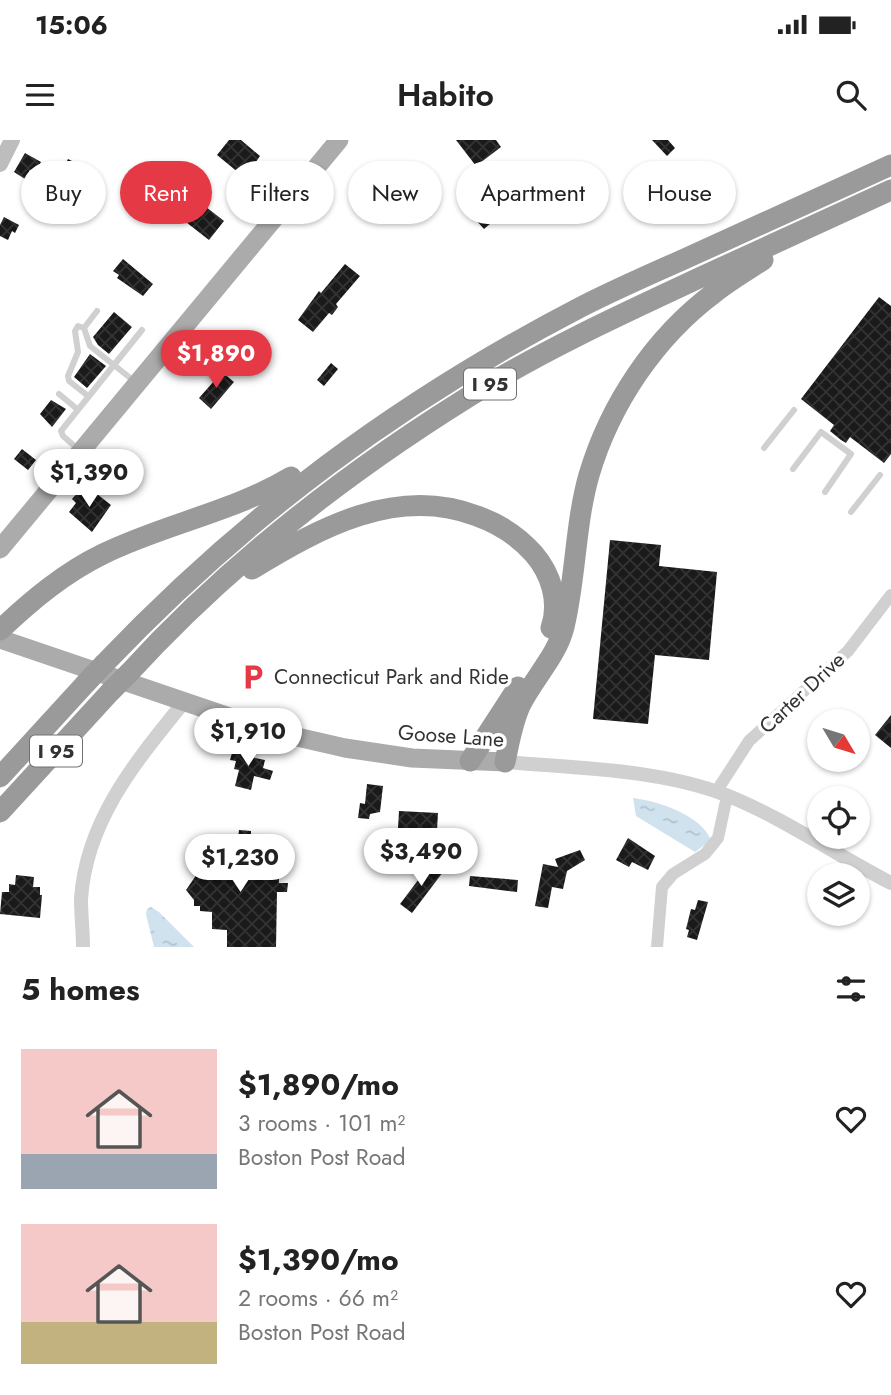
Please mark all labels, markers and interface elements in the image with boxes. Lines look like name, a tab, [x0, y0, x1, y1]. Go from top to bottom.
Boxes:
text: 15:06	[35, 6, 108, 44]
text: Habito	[397, 72, 494, 118]
icon: menu	[21, 76, 59, 114]
icon: search	[832, 76, 870, 114]
chip: Buy	[21, 161, 106, 224]
chip: Rent	[120, 161, 212, 224]
chip: Filters	[226, 161, 334, 224]
chip: New	[348, 161, 442, 224]
chip: Apartment	[456, 161, 609, 224]
chip: House	[623, 161, 736, 224]
pin: $1,890	[159, 330, 273, 390]
text: $1,890	[177, 336, 255, 370]
road number: I 95	[464, 368, 516, 400]
pin: $1,390	[32, 450, 146, 509]
text: $1,390	[50, 455, 128, 489]
street label: Carter Drive	[752, 645, 852, 741]
parking icon: Connecticut Park and Ride	[238, 662, 268, 692]
place label: Connecticut Park and Ride	[274, 662, 509, 692]
pin: $1,910	[191, 708, 305, 768]
north arrow	[807, 709, 870, 772]
map controls	[807, 709, 870, 926]
text: $1,910	[210, 714, 286, 748]
street label: Goose Lane	[397, 717, 505, 755]
road number: I 95	[30, 736, 82, 766]
button: locate	[807, 786, 870, 849]
pin: $3,490	[364, 828, 478, 888]
pin: $1,230	[183, 834, 297, 894]
text: $3,490	[380, 834, 462, 868]
text: $1,230	[201, 840, 279, 874]
button: layers	[807, 863, 870, 926]
text: 5 homes	[21, 968, 140, 1011]
icon: filters	[832, 970, 870, 1008]
text: $1,890/mo	[238, 1063, 399, 1106]
icon: home	[77, 1077, 161, 1161]
icon: heart	[832, 1100, 870, 1138]
text: 3 rooms · 101 m²	[238, 1106, 405, 1140]
text: Boston Post Road	[238, 1140, 406, 1174]
text: $1,390/mo	[238, 1238, 399, 1281]
icon: home	[77, 1252, 161, 1336]
icon: heart	[832, 1275, 870, 1313]
text: 2 rooms · 66 m²	[238, 1281, 398, 1315]
text: Boston Post Road	[238, 1315, 406, 1349]

